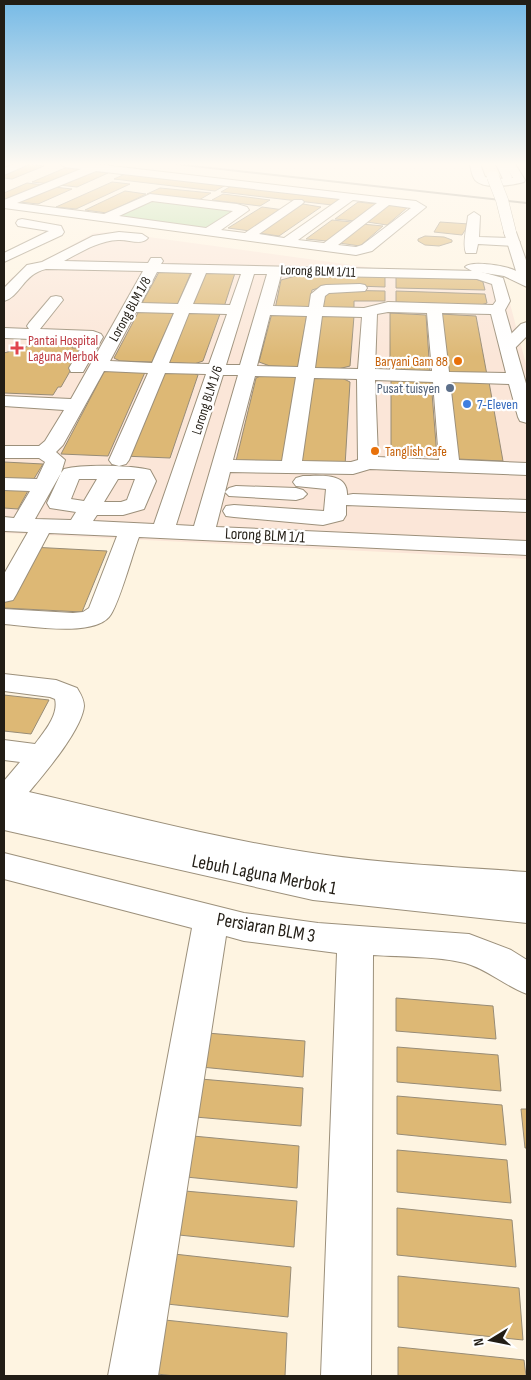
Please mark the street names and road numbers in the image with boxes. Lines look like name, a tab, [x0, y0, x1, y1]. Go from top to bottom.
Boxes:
street label: Lorong BLM 1/11	[280, 261, 356, 281]
street label: Lorong BLM 1/8	[105, 274, 155, 344]
street label: Lorong BLM 1/6	[188, 363, 226, 437]
street label: Lorong BLM 1/1	[224, 524, 306, 548]
street label: Lebuh Laguna Merbok 1	[190, 850, 339, 900]
street label: Persiaran BLM 3	[215, 908, 317, 948]

